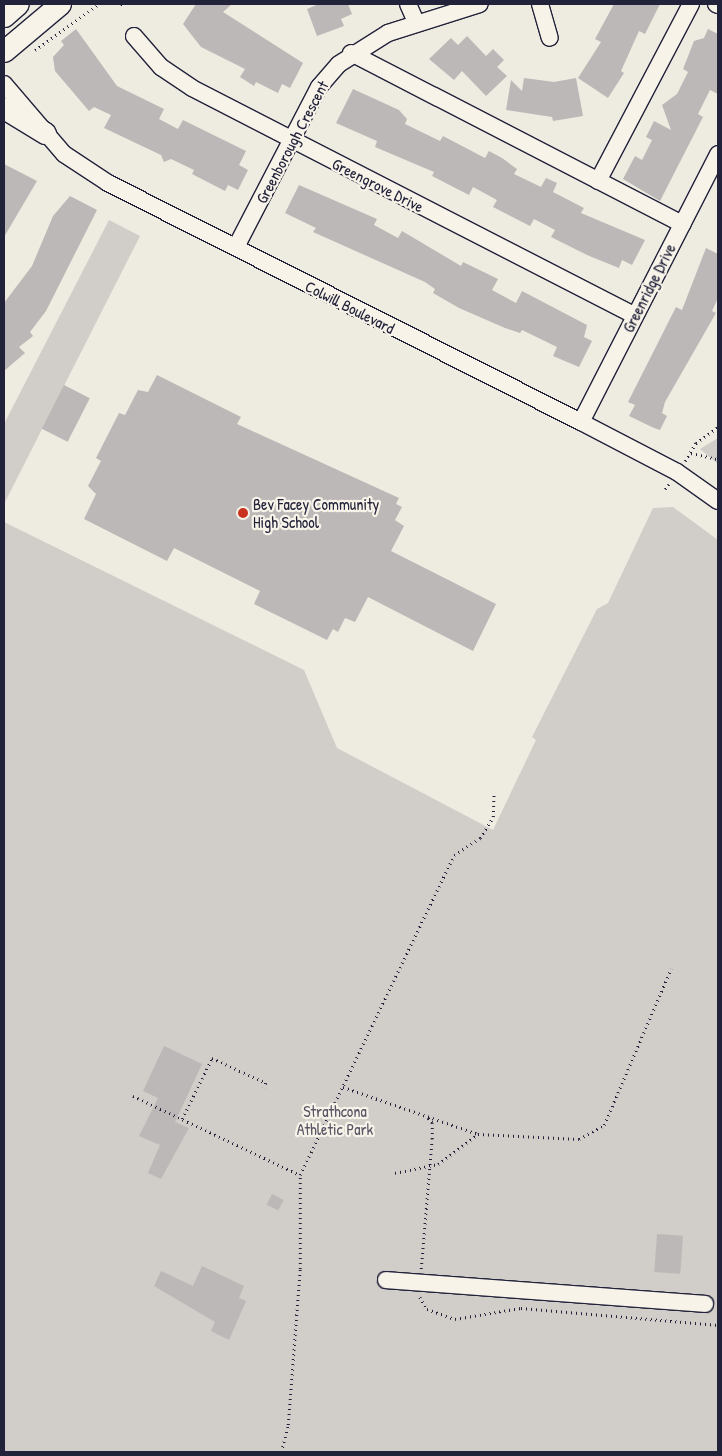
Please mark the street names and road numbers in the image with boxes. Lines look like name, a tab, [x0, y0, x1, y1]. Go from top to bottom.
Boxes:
street label: Greenborough Crescent	[252, 77, 332, 207]
street label: Greengrove Drive	[329, 154, 427, 216]
street label: Greenridge Drive	[618, 240, 680, 336]
street label: Colwill Boulevard	[302, 276, 398, 338]

